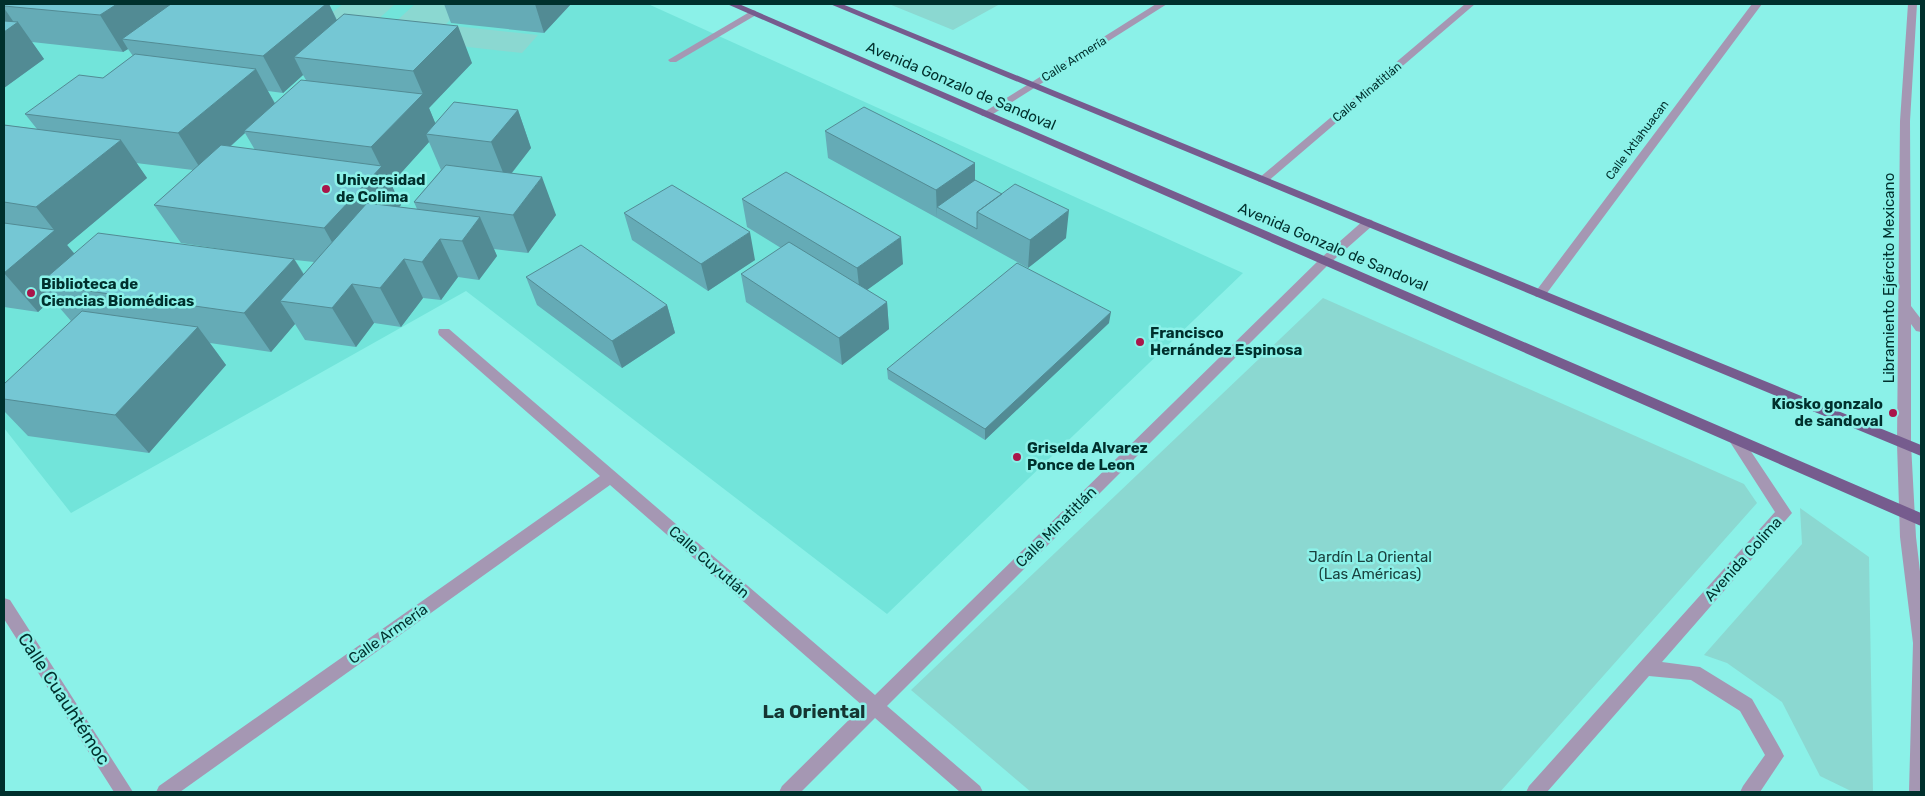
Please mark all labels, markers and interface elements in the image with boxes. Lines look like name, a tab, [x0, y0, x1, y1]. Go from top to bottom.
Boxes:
street label: Calle Armería	[1039, 33, 1109, 85]
street label: Avenida Gonzalo de Sandoval	[863, 38, 1059, 134]
street label: Calle Minatitlán	[1330, 59, 1404, 125]
street label: Calle Ixtlahuacan	[1603, 98, 1671, 182]
place label: Universidad de Colima	[336, 171, 426, 206]
street label: Libramiento Ejército Mexicano	[1880, 173, 1898, 383]
marker: Universidad de Colima	[320, 183, 332, 195]
street label: Avenida Gonzalo de Sandoval	[1235, 199, 1431, 295]
place label: Biblioteca de Ciencias Biomédicas	[41, 275, 194, 310]
marker: Biblioteca de Ciencias Biomédicas	[25, 287, 37, 299]
place label: Francisco Hernández Espinosa	[1150, 324, 1303, 359]
marker: Francisco Hernández Espinosa	[1134, 336, 1146, 348]
place label: Kiosko gonzalo de sandoval	[1772, 395, 1883, 430]
marker: Kiosko gonzalo de sandoval	[1887, 407, 1899, 419]
place label: Griselda Alvarez Ponce de Leon	[1027, 439, 1148, 474]
marker: Griselda Alvarez Ponce de Leon	[1011, 451, 1023, 463]
street label: Calle Minatitlán	[1012, 483, 1100, 571]
street label: Avenida Colima	[1700, 513, 1786, 605]
street label: Calle Cuyutlán	[665, 522, 753, 602]
park label: Jardín La Oriental (Las Américas)	[1308, 548, 1432, 583]
street label: Calle Armería	[345, 600, 431, 668]
street label: Calle Cuauhtémoc	[13, 629, 115, 769]
district label: La Oriental	[762, 700, 866, 723]

